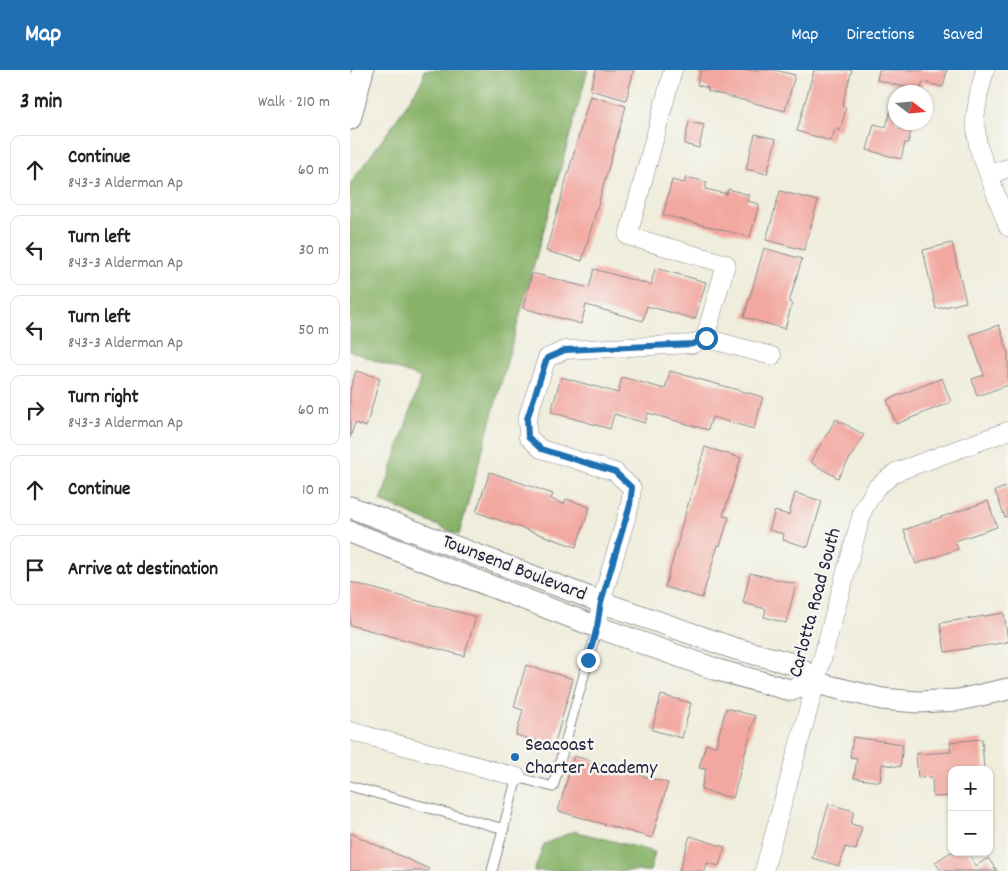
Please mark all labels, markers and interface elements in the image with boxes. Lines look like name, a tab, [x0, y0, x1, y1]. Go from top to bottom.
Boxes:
text: Map	[25, 18, 61, 52]
text: Map	[791, 23, 818, 48]
text: Directions	[846, 23, 915, 48]
text: Saved	[943, 23, 983, 48]
north arrow	[888, 85, 933, 130]
text: 3 min	[20, 88, 62, 118]
text: Walk · 210 m	[258, 91, 330, 114]
text: Continue	[68, 145, 130, 172]
icon: ahead	[21, 156, 49, 184]
text: 60 m	[298, 159, 329, 182]
text: 843-3 Alderman Ap	[68, 172, 183, 195]
text: Turn left	[68, 225, 131, 252]
icon: left	[21, 236, 49, 264]
text: 30 m	[299, 239, 329, 262]
text: 843-3 Alderman Ap	[68, 252, 183, 275]
text: Turn left	[68, 305, 131, 332]
icon: left	[21, 316, 49, 344]
text: 50 m	[298, 319, 329, 342]
route start	[695, 327, 718, 350]
text: 843-3 Alderman Ap	[68, 332, 183, 355]
text: Turn right	[68, 385, 139, 412]
icon: right	[21, 396, 49, 424]
text: 60 m	[298, 399, 329, 422]
text: 843-3 Alderman Ap	[68, 412, 183, 435]
icon: ahead	[21, 476, 49, 504]
text: Continue	[68, 477, 130, 504]
text: 10 m	[302, 479, 329, 502]
street label: Carlotta Road South	[783, 525, 849, 681]
street label: Townsend Boulevard	[438, 529, 590, 609]
icon: arrive	[21, 556, 49, 584]
text: Arrive at destination	[68, 557, 218, 584]
route end	[577, 649, 600, 672]
place label: Seacoast Charter Academy	[525, 732, 658, 783]
marker: Seacoast Charter Academy	[509, 751, 521, 763]
map controls	[948, 766, 993, 856]
button: +	[948, 766, 993, 811]
button: −	[948, 811, 993, 856]

